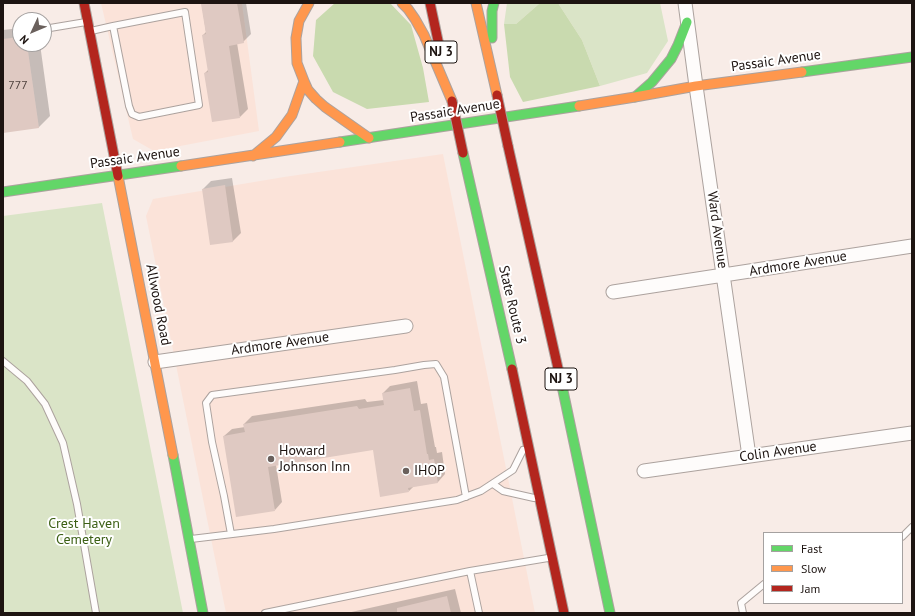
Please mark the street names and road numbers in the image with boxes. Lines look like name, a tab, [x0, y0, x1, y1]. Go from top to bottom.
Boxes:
road number: NJ 3	[425, 41, 457, 63]
street label: Passaic Avenue	[730, 46, 822, 76]
street label: Passaic Avenue	[409, 96, 501, 126]
street label: Passaic Avenue	[89, 143, 181, 173]
street label: Ward Avenue	[703, 190, 731, 270]
street label: Ardmore Avenue	[748, 248, 848, 280]
street label: Allwood Road	[142, 263, 174, 347]
street label: State Route 3	[495, 264, 529, 346]
street label: Ardmore Avenue	[230, 329, 330, 359]
road number: NJ 3	[545, 368, 577, 390]
street label: Colin Avenue	[738, 438, 818, 466]

